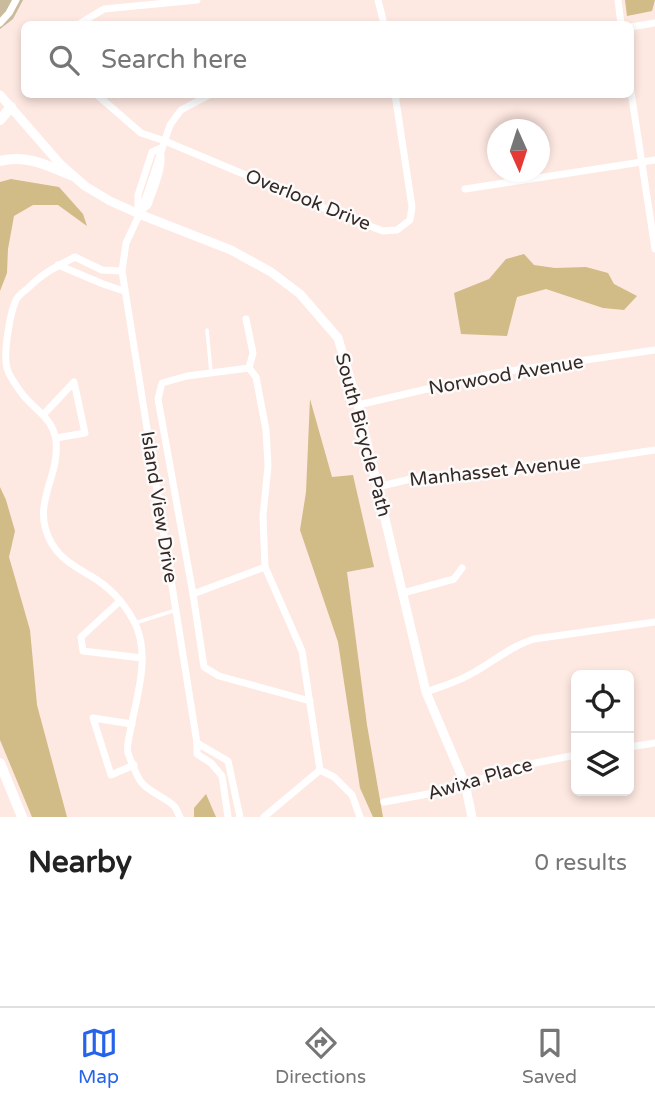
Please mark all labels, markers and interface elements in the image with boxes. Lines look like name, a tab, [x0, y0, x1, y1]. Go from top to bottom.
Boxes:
search box	[21, 21, 634, 98]
icon: search	[45, 41, 83, 79]
text: Search here	[101, 44, 247, 75]
north arrow	[487, 119, 550, 182]
street label: Overlook Drive	[242, 165, 374, 235]
street label: South Bicycle Path	[331, 351, 395, 519]
street label: Norwood Avenue	[427, 351, 585, 399]
street label: Island View Drive	[136, 430, 182, 584]
street label: Manhasset Avenue	[408, 451, 582, 491]
map controls	[571, 670, 634, 796]
button: locate	[571, 670, 634, 733]
button: layers	[571, 733, 634, 796]
street label: Awixa Place	[425, 754, 535, 804]
text: Nearby	[28, 844, 132, 881]
text: 0 results	[534, 849, 627, 877]
tab: Map	[78, 1024, 119, 1088]
tab: Directions	[275, 1024, 366, 1088]
tab: Saved	[522, 1024, 577, 1088]

